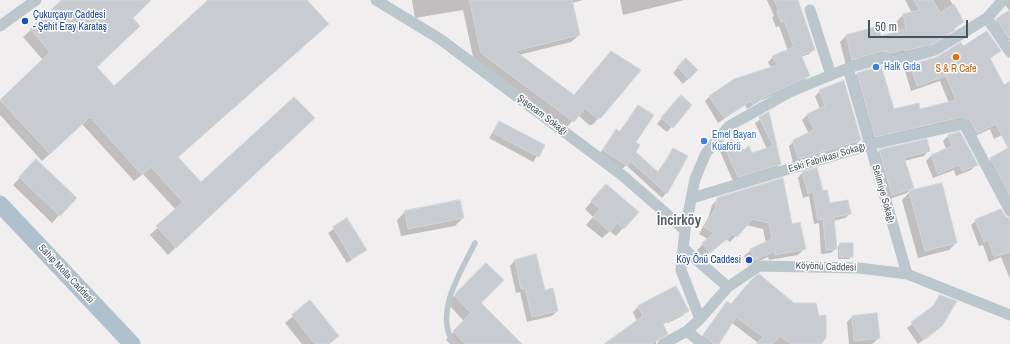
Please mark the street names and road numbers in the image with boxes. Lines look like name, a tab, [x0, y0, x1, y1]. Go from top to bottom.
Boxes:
street label: Şişecam Sokağı	[515, 92, 569, 138]
street label: Eski Fabrikası Sokağı	[787, 141, 867, 175]
street label: Selimiye Sokağı	[869, 164, 897, 224]
street label: Sahip Molla Caddesi	[36, 242, 96, 306]
street label: Köyönü Caddesi	[795, 260, 857, 274]

